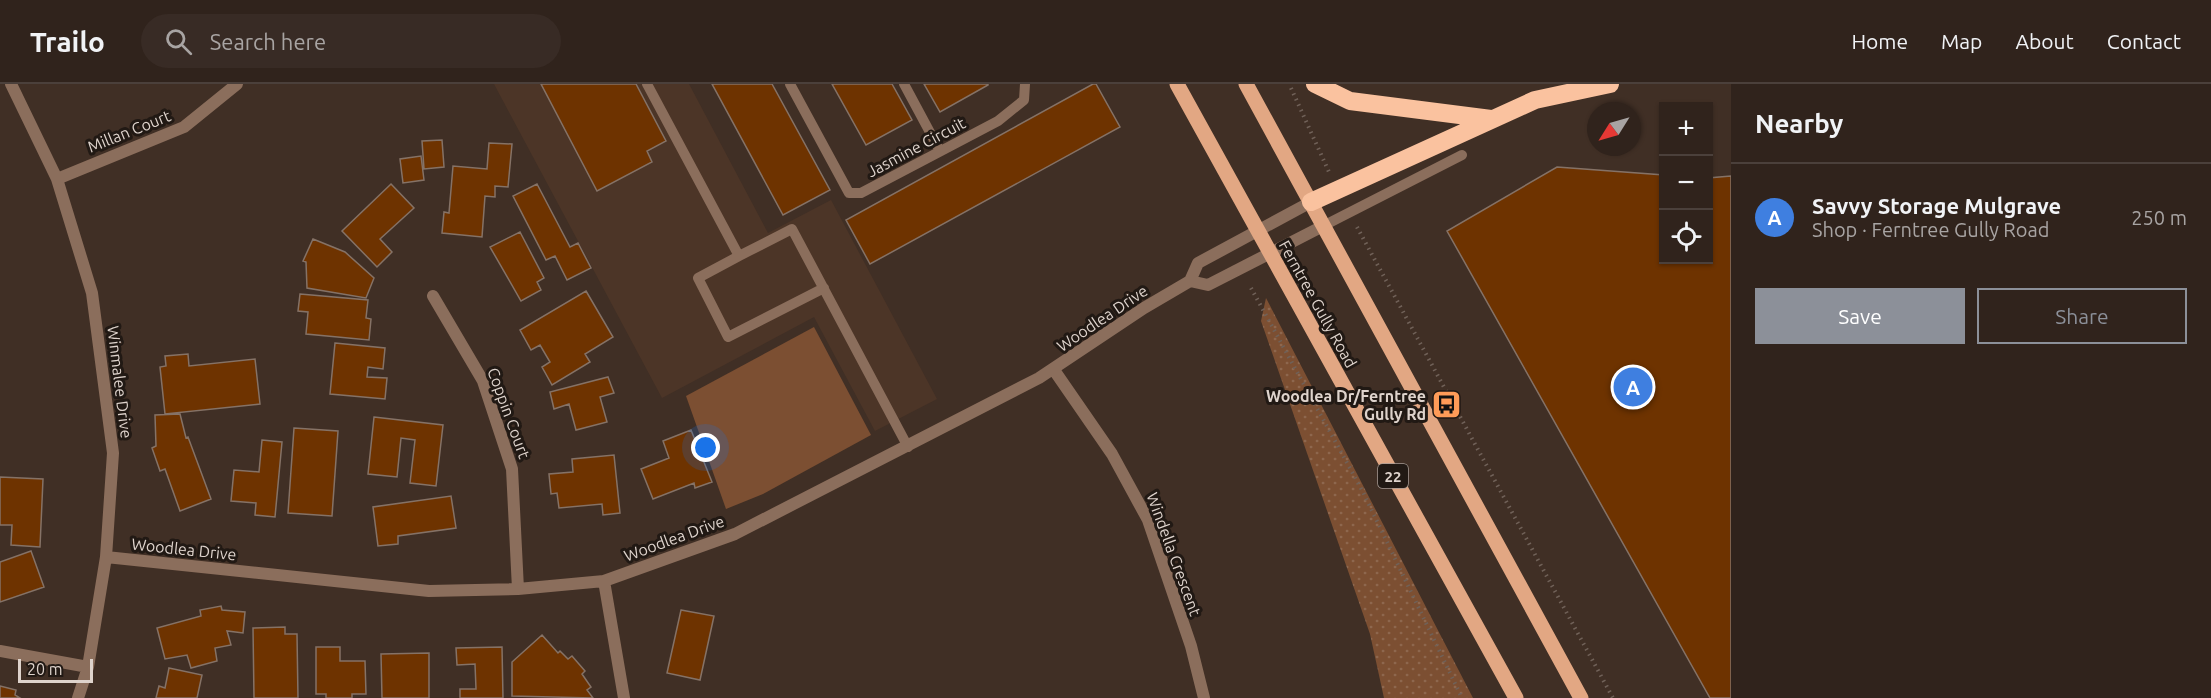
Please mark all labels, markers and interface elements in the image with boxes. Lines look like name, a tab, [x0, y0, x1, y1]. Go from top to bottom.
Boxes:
search box	[141, 14, 561, 68]
icon: search	[162, 25, 195, 58]
text: Trailo	[30, 26, 105, 57]
text: Search here	[210, 29, 326, 54]
text: Home	[1851, 29, 1908, 53]
text: Map	[1941, 29, 1982, 53]
text: About	[2015, 29, 2074, 53]
text: Contact	[2107, 29, 2181, 53]
north arrow	[1587, 102, 1641, 156]
map controls	[1659, 102, 1713, 264]
button: +	[1659, 102, 1713, 156]
street label: Millan Court	[85, 106, 174, 156]
text: Nearby	[1755, 109, 1843, 138]
street label: Jasmine Circuit	[864, 113, 969, 181]
button: −	[1659, 156, 1713, 210]
text: Savvy Storage Mulgrave	[1812, 193, 2061, 218]
text: A	[1767, 206, 1782, 229]
text: 250 m	[2131, 206, 2187, 229]
button: locate	[1659, 210, 1713, 264]
text: Shop · Ferntree Gully Road	[1812, 218, 2049, 241]
street label: Ferntree Gully Road	[1276, 237, 1360, 371]
street label: Woodlea Drive	[1053, 281, 1151, 355]
button: Save	[1755, 288, 1965, 344]
button: Share	[1977, 288, 2187, 344]
street label: Winmalee Drive	[104, 325, 136, 439]
pin: A	[1614, 364, 1652, 410]
street label: Coppin Court	[484, 365, 534, 461]
place label: Woodlea Dr/Ferntree Gully Rd	[1266, 387, 1426, 423]
bus stop icon: Woodlea Dr/Ferntree Gully Rd	[1431, 389, 1463, 421]
your location	[691, 433, 720, 462]
road number: 22	[1378, 464, 1408, 488]
street label: Windella Crescent	[1143, 490, 1205, 619]
street label: Woodlea Drive	[621, 512, 727, 564]
street label: Woodlea Drive	[131, 535, 237, 563]
scale bar	[18, 656, 93, 684]
text: 20 m	[27, 660, 63, 678]

